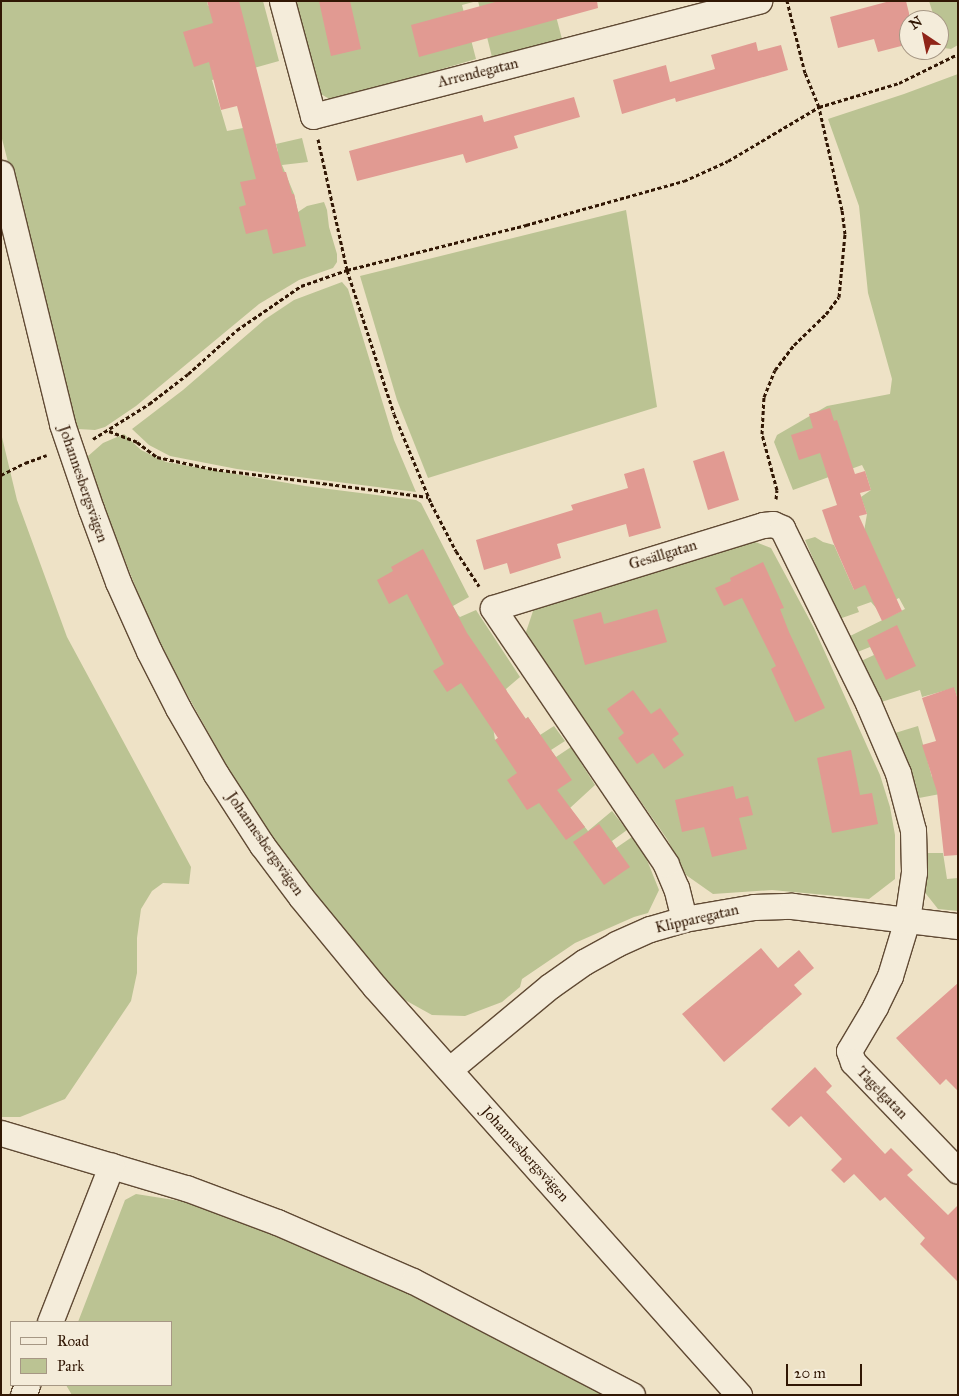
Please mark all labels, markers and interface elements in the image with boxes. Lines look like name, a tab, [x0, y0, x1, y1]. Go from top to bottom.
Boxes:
north arrow	[899, 10, 949, 60]
text: N	[906, 13, 926, 33]
street label: Arrendegatan	[436, 54, 520, 92]
street label: Johannesbergsvägen	[55, 423, 111, 545]
street label: Gesällgatan	[627, 536, 699, 574]
street label: Johannesbergsvägen	[223, 789, 307, 899]
street label: Klipparegatan	[654, 901, 740, 937]
street label: Tagelgatan	[853, 1063, 911, 1123]
street label: Johannesbergsvägen	[477, 1102, 573, 1206]
legend	[10, 1321, 172, 1386]
text: Road	[57, 1332, 89, 1350]
scale bar	[789, 1354, 865, 1386]
text: Park	[57, 1357, 84, 1375]
text: 20 m	[794, 1364, 826, 1382]

